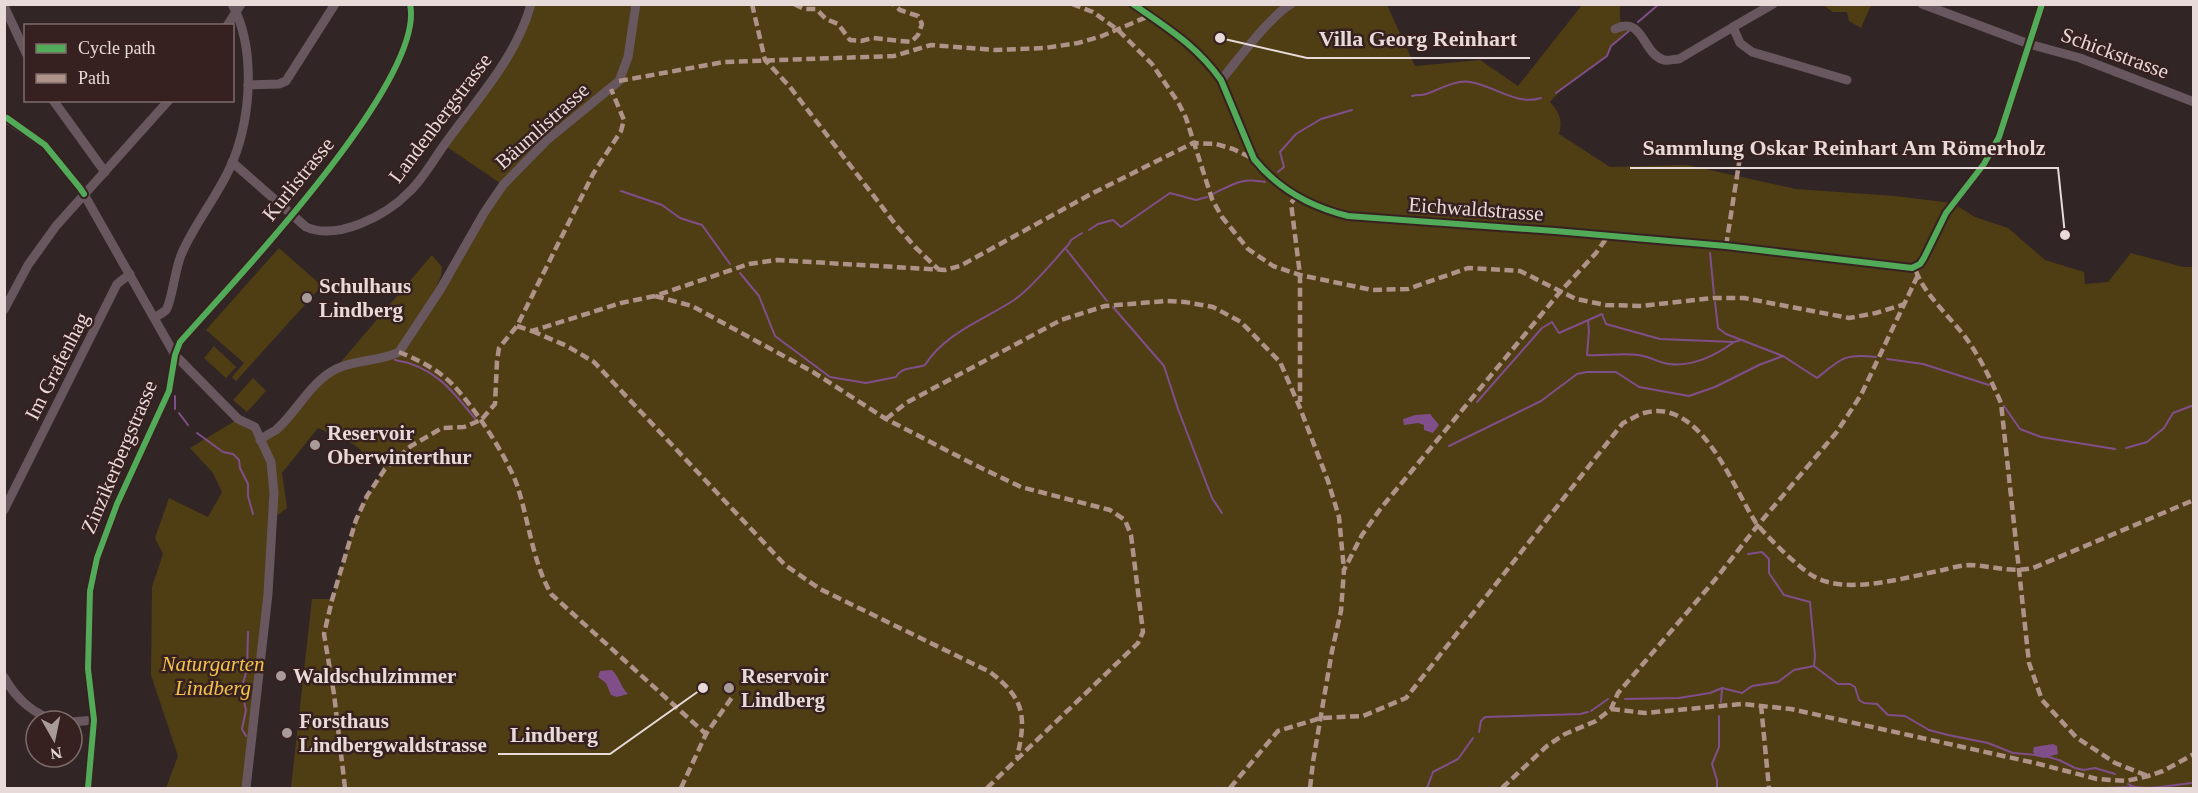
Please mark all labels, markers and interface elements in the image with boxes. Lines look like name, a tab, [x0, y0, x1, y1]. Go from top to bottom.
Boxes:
callout: Villa Georg Reinhart	[1307, 18, 1530, 58]
street label: Schickstrasse	[2058, 22, 2172, 84]
legend	[24, 24, 234, 102]
text: Villa Georg Reinhart	[1319, 26, 1518, 51]
text: Cycle path	[78, 38, 155, 58]
street label: Landenbergstrasse	[384, 49, 496, 187]
text: Path	[78, 68, 110, 88]
street label: Bäumlistrasse	[490, 78, 594, 174]
callout: Sammlung Oskar Reinhart Am Römerholz	[1630, 128, 2058, 168]
street label: Kurlistrasse	[257, 132, 339, 226]
text: Sammlung Oskar Reinhart Am Römerholz	[1643, 135, 2046, 160]
street label: Eichwaldstrasse	[1408, 192, 1544, 226]
place label: Schulhaus Lindberg	[319, 274, 411, 322]
marker: Schulhaus Lindberg	[300, 291, 314, 305]
street label: Im Grafenhag	[20, 308, 95, 424]
street label: Zinzikerbergstrasse	[76, 377, 162, 537]
place label: Reservoir Oberwinterthur	[327, 421, 472, 469]
marker: Reservoir Oberwinterthur	[308, 438, 322, 452]
park label: Naturgarten Lindberg	[160, 652, 265, 700]
place label: Waldschulzimmer	[293, 664, 456, 688]
place label: Reservoir Lindberg	[741, 664, 828, 712]
marker: Waldschulzimmer	[274, 669, 288, 683]
marker: Reservoir Lindberg	[722, 681, 736, 695]
north arrow	[24, 709, 84, 769]
place label: Forsthaus Lindbergwaldstrasse	[299, 709, 487, 757]
callout: Lindberg	[498, 714, 610, 754]
text: Lindberg	[510, 722, 598, 747]
marker: Forsthaus Lindbergwaldstrasse	[280, 726, 294, 740]
text: N	[49, 744, 63, 763]

